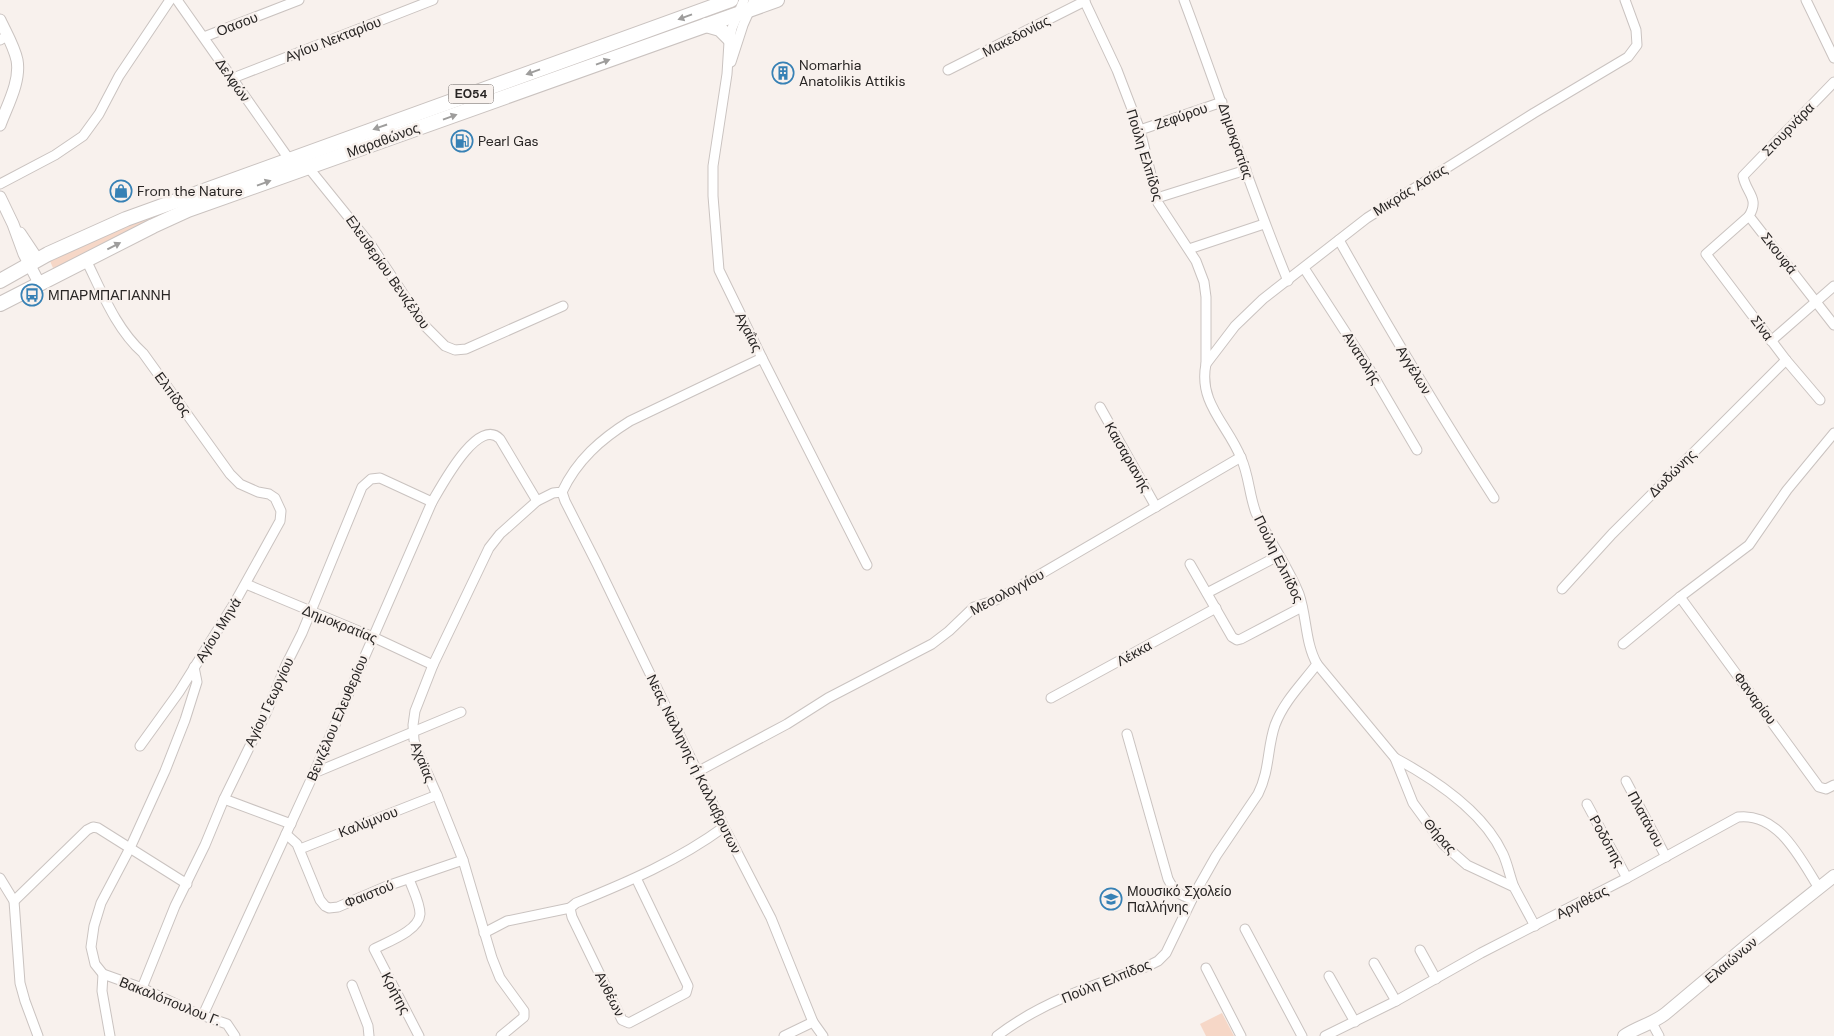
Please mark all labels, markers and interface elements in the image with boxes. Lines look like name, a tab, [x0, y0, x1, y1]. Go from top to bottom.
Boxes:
street label: Οασου	[214, 8, 260, 40]
street label: Μακεδονίας	[979, 11, 1053, 61]
street label: Αγίου Νεκταρίου	[282, 12, 384, 66]
one-way arrow	[678, 14, 693, 21]
street label: Δελφών	[211, 55, 255, 105]
place label: Nomarhia Anatolikis Attikis	[799, 56, 905, 90]
one-way arrow	[596, 58, 611, 66]
building icon: Nomarhia Anatolikis Attikis	[771, 61, 795, 85]
one-way arrow	[525, 69, 540, 76]
road number: ΕΟ54	[448, 85, 494, 104]
street label: Στουρνάρα	[1758, 98, 1818, 160]
street label: Ζεφύρου	[1152, 99, 1210, 133]
street label: Δημοκρατίας	[1215, 100, 1258, 182]
street label: Πούλη Ελπίδος	[1123, 107, 1168, 203]
one-way arrow	[443, 113, 458, 121]
street label: Μαραθώνος	[344, 118, 422, 161]
one-way arrow	[372, 123, 387, 131]
fuel station icon: Pearl Gas	[450, 129, 474, 153]
place label: Pearl Gas	[478, 132, 539, 150]
street label: Μικράς Ασίας	[1370, 160, 1451, 220]
shop icon: From the Nature	[109, 179, 133, 203]
one-way arrow	[257, 179, 272, 187]
place label: From the Nature	[137, 182, 243, 200]
street label: Ελευθερίου Βενιζέλου	[342, 212, 434, 332]
street label: Σκουφά	[1757, 229, 1801, 277]
one-way arrow	[107, 241, 121, 249]
bus stop icon: ΜΠΑΡΜΠΑΓΙΑΝΝΗ	[20, 283, 44, 307]
place label: ΜΠΑΡΜΠΑΓΙΑΝΝΗ	[48, 286, 171, 304]
street label: Αχαΐας	[731, 309, 767, 355]
street label: Σίνα	[1747, 312, 1777, 344]
street label: Ανατολής	[1339, 328, 1385, 388]
street label: Αγγέλων	[1392, 342, 1436, 398]
street label: Ελπίδος	[151, 368, 195, 420]
street label: Καισαριανής	[1101, 419, 1155, 495]
street label: Δωδώνης	[1644, 445, 1700, 501]
street label: Πούλη Ελπίδος	[1250, 512, 1308, 606]
street label: Μεσολογγίου	[967, 565, 1047, 619]
street label: Αγίου Μηνά	[191, 594, 245, 666]
street label: Δημοκρατίας	[300, 601, 380, 647]
street label: Λέκκα	[1113, 636, 1155, 670]
street label: Βενιζέλου Ελευθερίου	[302, 652, 372, 784]
street label: Αγίου Γεωργίου	[240, 654, 298, 750]
street label: Φαναρίου	[1729, 668, 1781, 728]
street label: Νεας Nαλληνης ή Καλλαβρυτων	[643, 671, 745, 857]
street label: Αχαϊας	[407, 739, 439, 785]
street label: Πλατάνου	[1624, 788, 1668, 850]
street label: Καλύμνου	[336, 802, 400, 842]
street label: Ροδόπης	[1585, 812, 1629, 870]
street label: Θήρας	[1420, 814, 1461, 858]
street label: Φαιστού	[342, 876, 396, 912]
street label: Αργιθέας	[1553, 881, 1611, 923]
place label: Μουσικό Σχολείο Παλλήνης	[1127, 882, 1232, 916]
school or university icon: Μουσικό Σχολείο Παλλήνης	[1099, 887, 1123, 911]
street label: Ελαιώνων	[1701, 933, 1761, 987]
street label: Πούλη Ελπίδος	[1059, 955, 1154, 1007]
street label: Κρήτης	[377, 969, 415, 1017]
street label: Ανθέων	[591, 969, 629, 1019]
street label: Βακαλόπουλου Γ.	[117, 972, 224, 1030]

